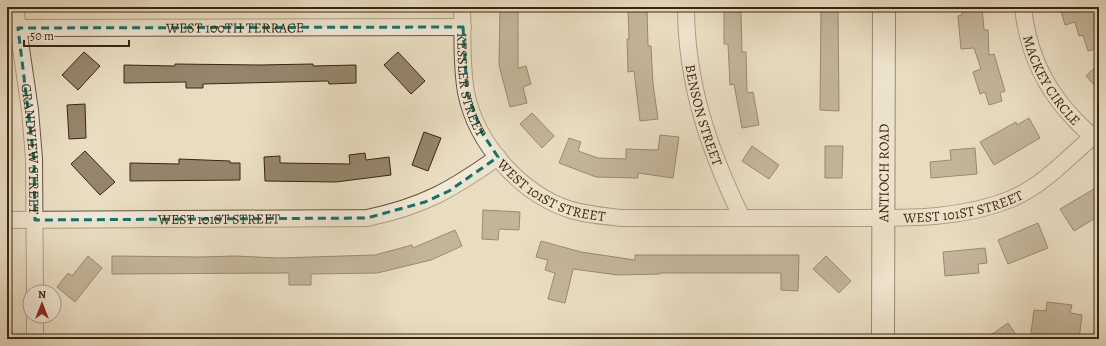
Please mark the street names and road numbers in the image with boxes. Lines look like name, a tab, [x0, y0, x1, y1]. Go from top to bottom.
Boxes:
street label: WEST 100TH TERRACE	[165, 18, 304, 38]
street label: KESSLER STREET	[452, 33, 491, 141]
street label: MACKEY CIRCLE	[1018, 33, 1084, 130]
street label: BENSON STREET	[681, 63, 727, 169]
street label: GRANDVIEW STREET	[16, 82, 43, 215]
street label: ANTIOCH ROAD	[874, 124, 894, 223]
street label: WEST 101ST STREET	[492, 154, 607, 226]
street label: WEST 101ST STREET	[902, 186, 1027, 228]
street label: WEST 101ST STREET	[157, 209, 280, 229]

